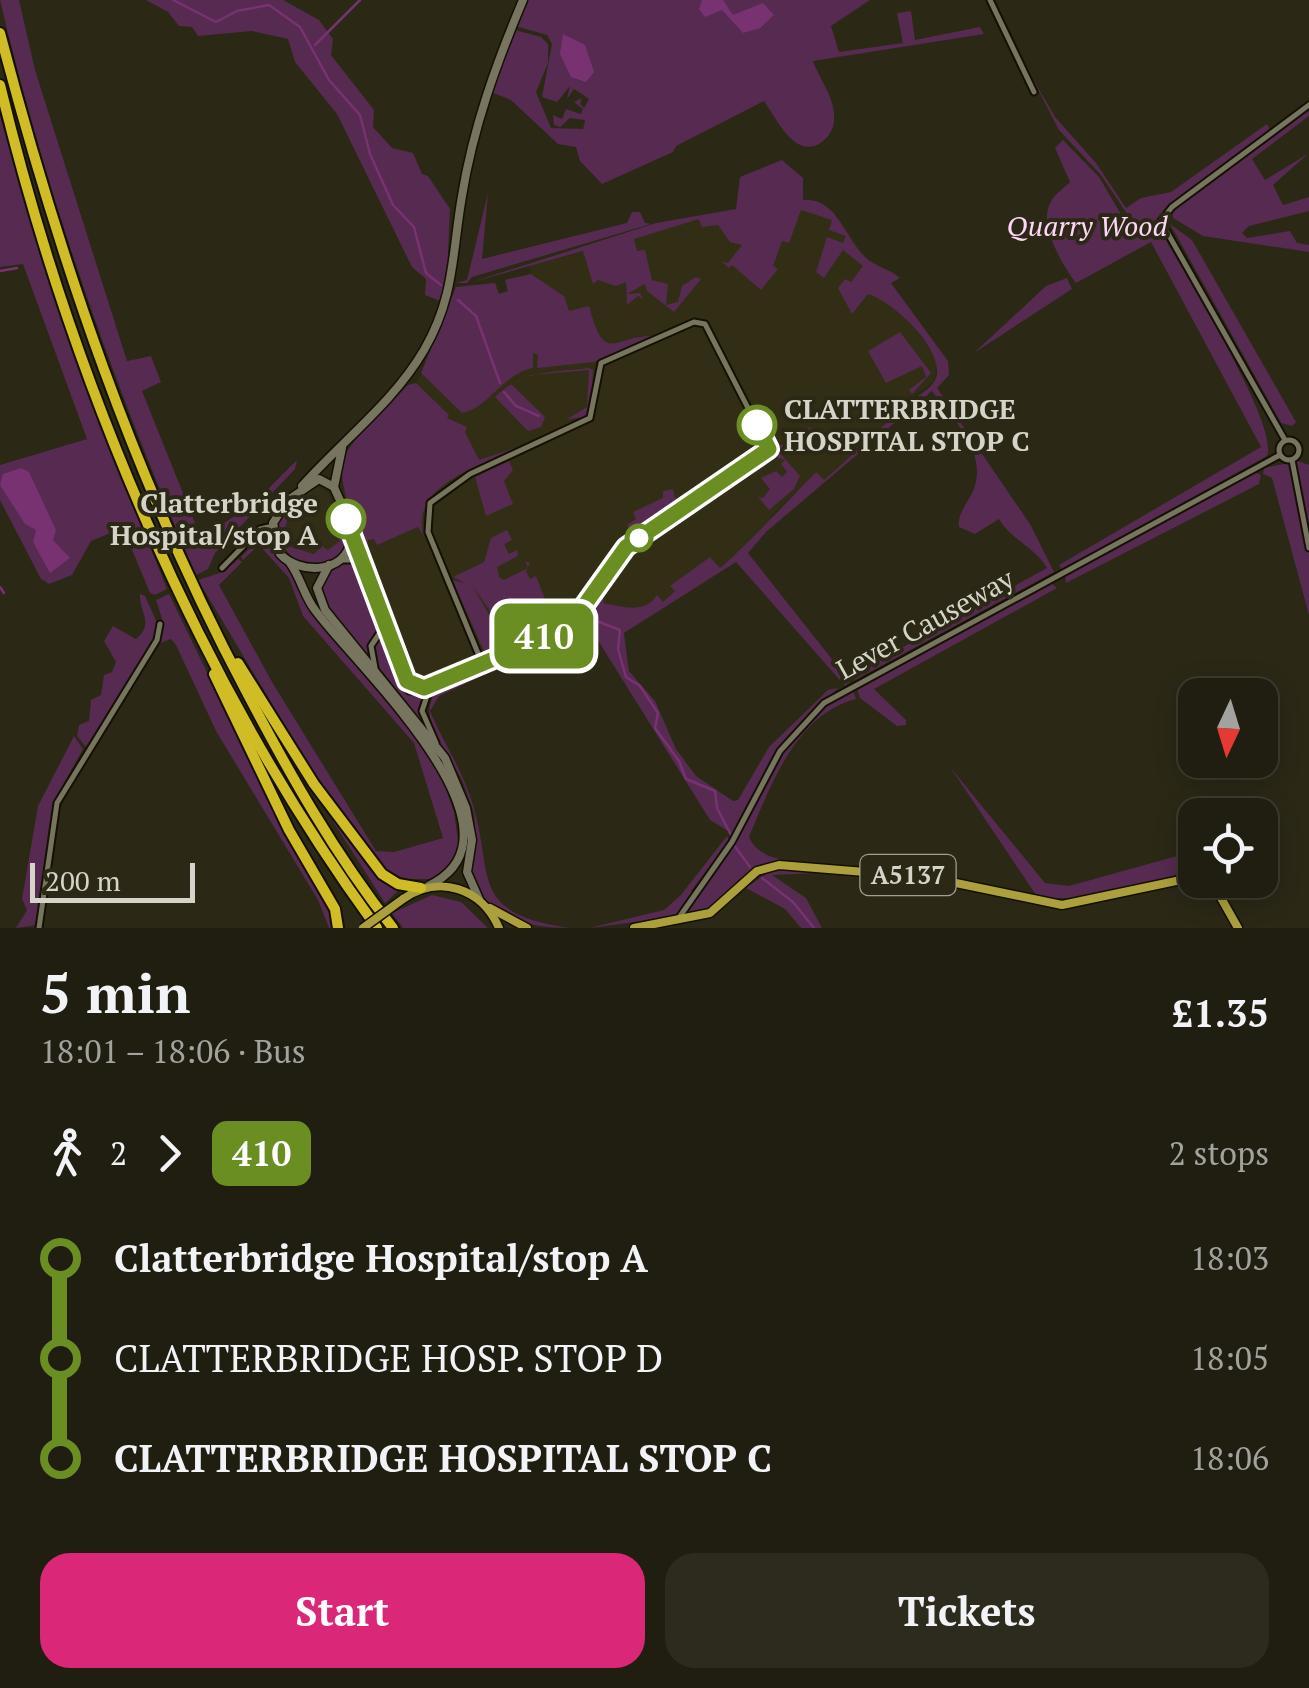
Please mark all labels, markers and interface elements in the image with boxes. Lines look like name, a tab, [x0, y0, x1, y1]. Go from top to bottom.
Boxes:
park label: Quarry Wood	[1006, 207, 1169, 244]
place label: CLATTERBRIDGE HOSPITAL STOP C	[784, 390, 1030, 459]
marker: CLATTERBRIDGE HOSPITAL STOP C	[738, 406, 776, 444]
place label: Clatterbridge Hospital/stop A	[110, 484, 319, 553]
marker: Clatterbridge Hospital/stop A	[327, 500, 365, 538]
unlabelled marker	[626, 525, 652, 551]
street label: Lever Causeway	[829, 559, 1021, 688]
line badge: 410	[486, 604, 602, 668]
text: 410	[514, 613, 574, 659]
north arrow	[1178, 678, 1278, 778]
map controls	[1178, 678, 1278, 898]
button: locate	[1178, 798, 1278, 898]
road number: A5137	[860, 855, 956, 895]
scale bar	[30, 858, 195, 903]
text: 200 m	[45, 862, 121, 899]
text: 5 min	[40, 956, 190, 1029]
text: £1.35	[1172, 988, 1269, 1038]
text: 18:01 – 18:06 · Bus	[40, 1030, 306, 1072]
icon: walk	[40, 1126, 95, 1181]
icon: forward	[142, 1126, 197, 1181]
text: 410	[232, 1130, 291, 1176]
text: 2	[110, 1132, 127, 1174]
text: 2 stops	[1169, 1132, 1269, 1174]
text: Clatterbridge Hospital/stop A	[114, 1233, 648, 1283]
text: 18:03	[1190, 1237, 1269, 1279]
text: CLATTERBRIDGE HOSP. STOP D	[114, 1333, 663, 1383]
text: 18:05	[1190, 1337, 1269, 1379]
text: CLATTERBRIDGE HOSPITAL STOP C	[114, 1433, 772, 1483]
text: 18:06	[1190, 1437, 1269, 1479]
button: Start	[40, 1553, 645, 1668]
button: Tickets	[665, 1553, 1269, 1668]

